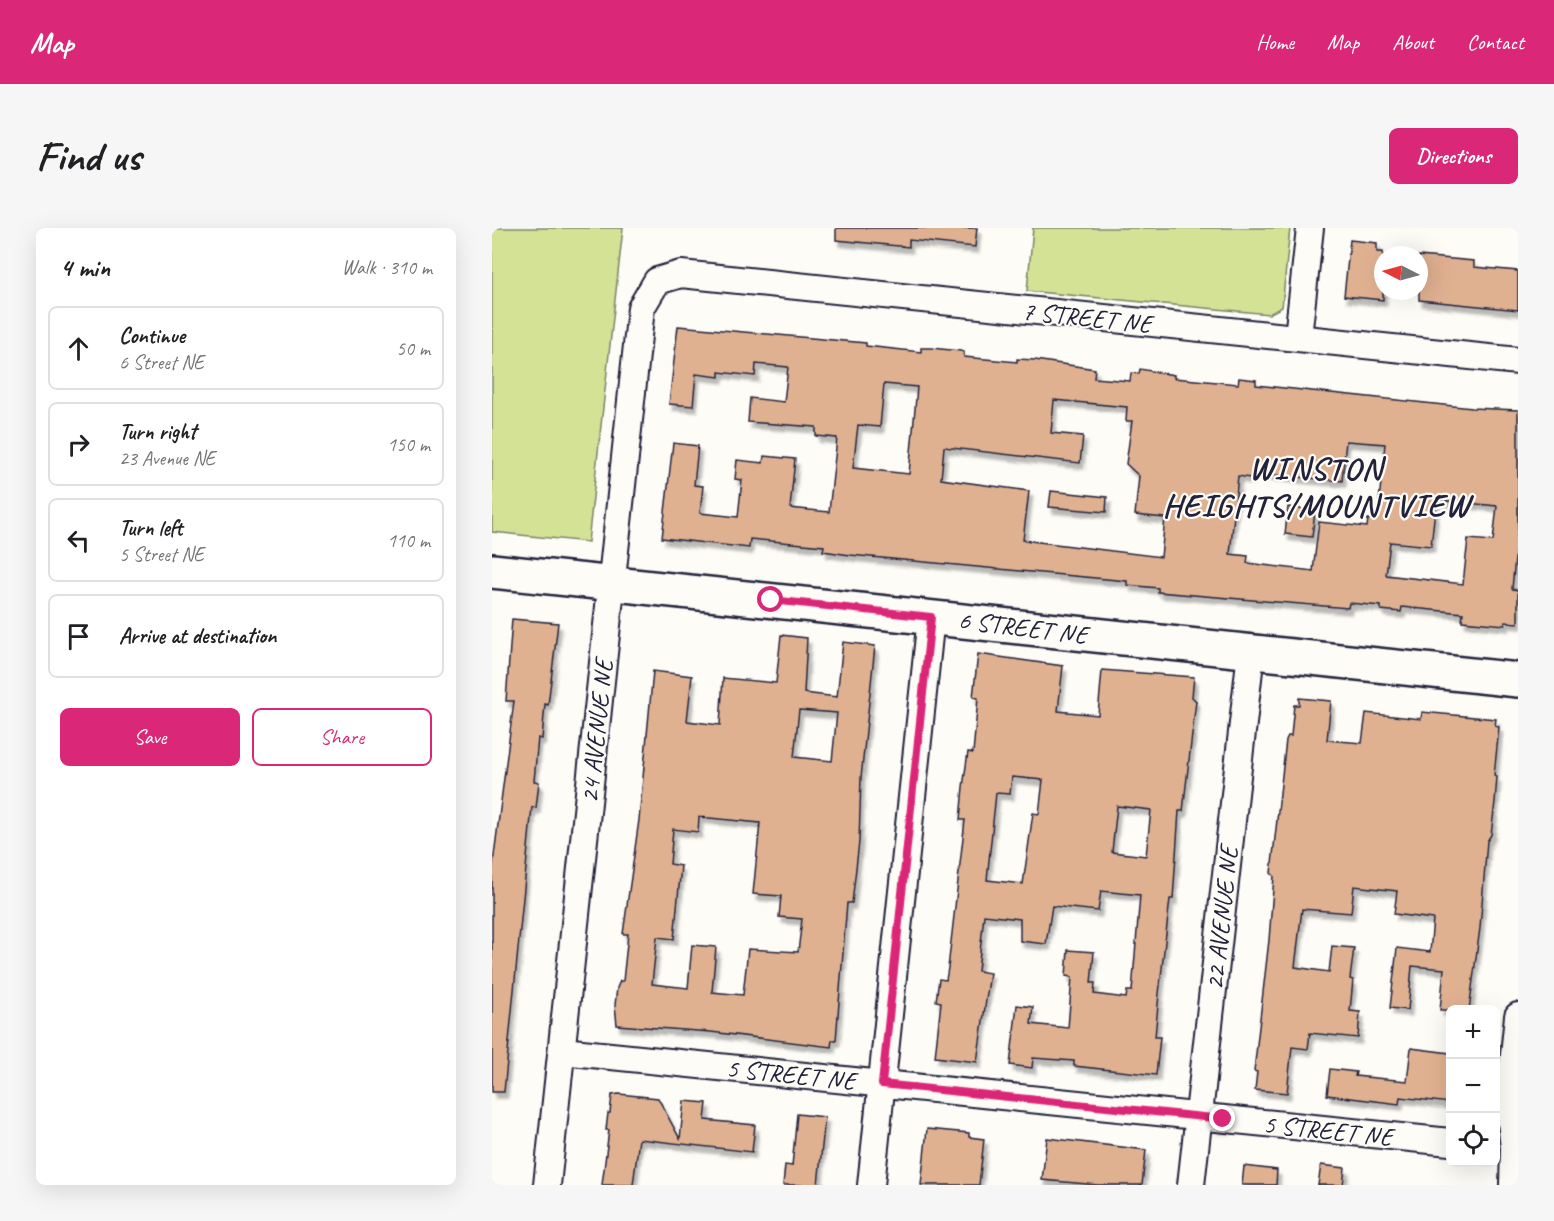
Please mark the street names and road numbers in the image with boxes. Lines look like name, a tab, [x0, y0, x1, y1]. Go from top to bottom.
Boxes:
street label: 7 STREET NE	[1021, 294, 1157, 341]
street label: 6 STREET NE	[956, 603, 1093, 652]
street label: 24 AVENUE NE	[573, 654, 621, 804]
street label: 22 AVENUE NE	[1198, 841, 1246, 991]
street label: 5 STREET NE	[725, 1051, 861, 1098]
street label: 5 STREET NE	[1262, 1107, 1398, 1154]

